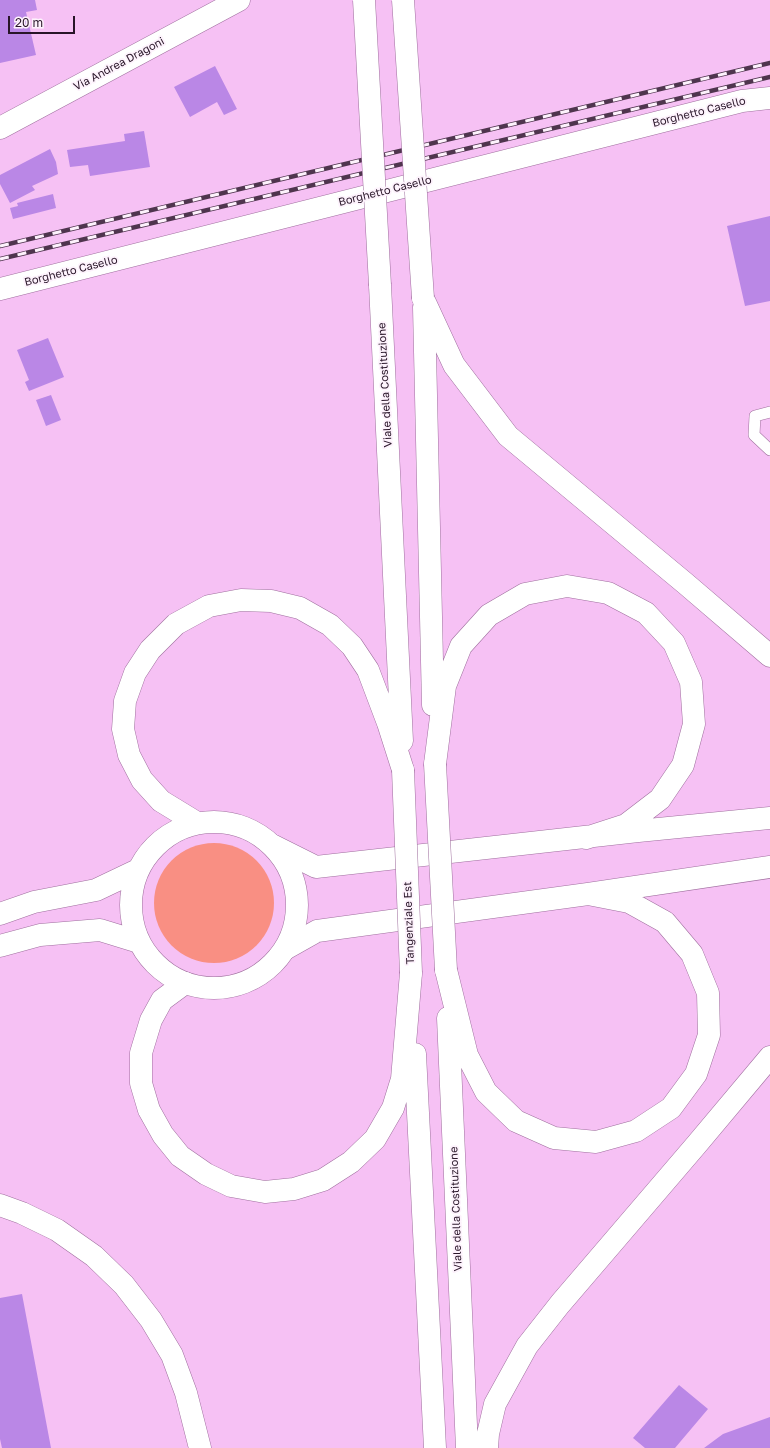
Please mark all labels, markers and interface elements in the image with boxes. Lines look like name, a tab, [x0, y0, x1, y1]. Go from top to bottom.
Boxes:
scale bar	[10, 8, 77, 34]
text: 20 m	[15, 15, 43, 30]
street label: Via Andrea Dragoni	[71, 34, 167, 94]
street label: Borghetto Casello	[651, 94, 747, 130]
street label: Borghetto Casello	[337, 173, 433, 209]
street label: Borghetto Casello	[23, 253, 119, 289]
street label: Viale della Costituzione	[375, 322, 395, 448]
street label: Tangenziale Est	[401, 881, 417, 965]
street label: Viale della Costituzione	[447, 1146, 465, 1272]

